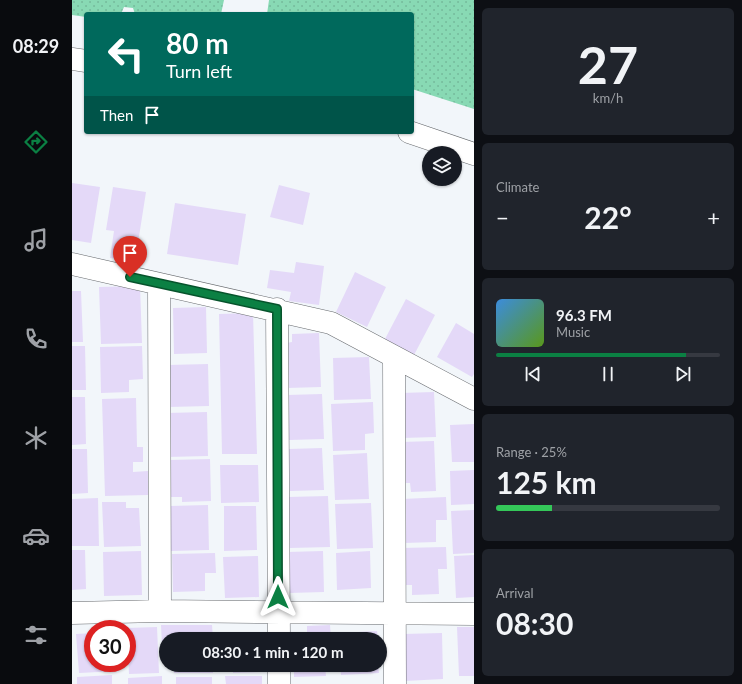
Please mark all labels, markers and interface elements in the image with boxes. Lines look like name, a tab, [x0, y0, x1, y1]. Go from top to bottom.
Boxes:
text: 80 m	[166, 26, 229, 60]
icon: left	[100, 28, 152, 80]
text: 27	[578, 33, 638, 95]
text: 08:29	[13, 35, 59, 57]
text: Turn left	[166, 60, 232, 82]
text: km/h	[593, 90, 623, 106]
icon: arrive	[141, 104, 163, 126]
text: Then	[100, 106, 133, 124]
icon: directions	[22, 128, 50, 156]
map controls	[422, 146, 462, 186]
button: layers	[422, 146, 462, 186]
text: Climate	[496, 179, 539, 195]
text: 22°	[584, 199, 632, 235]
text: −	[496, 204, 509, 231]
text: +	[707, 204, 720, 231]
icon: music	[22, 226, 50, 254]
pin	[113, 236, 147, 277]
icon: arrive	[119, 242, 141, 264]
text: 96.3 FM	[556, 306, 612, 324]
text: Music	[556, 324, 590, 340]
icon: phone	[22, 325, 50, 353]
icon: previous	[522, 363, 544, 385]
icon: pause	[597, 363, 619, 385]
icon: next	[672, 363, 694, 385]
icon: climate	[22, 424, 50, 452]
text: Range · 25%	[496, 444, 567, 460]
text: 125 km	[496, 464, 597, 500]
icon: car	[22, 522, 50, 550]
position arrow	[257, 576, 299, 618]
text: Arrival	[496, 585, 533, 601]
text: 08:30	[496, 605, 573, 641]
speed limit sign: 30	[84, 620, 136, 672]
icon: filters	[22, 621, 50, 649]
text: 08:30 · 1 min · 120 m	[203, 643, 343, 661]

